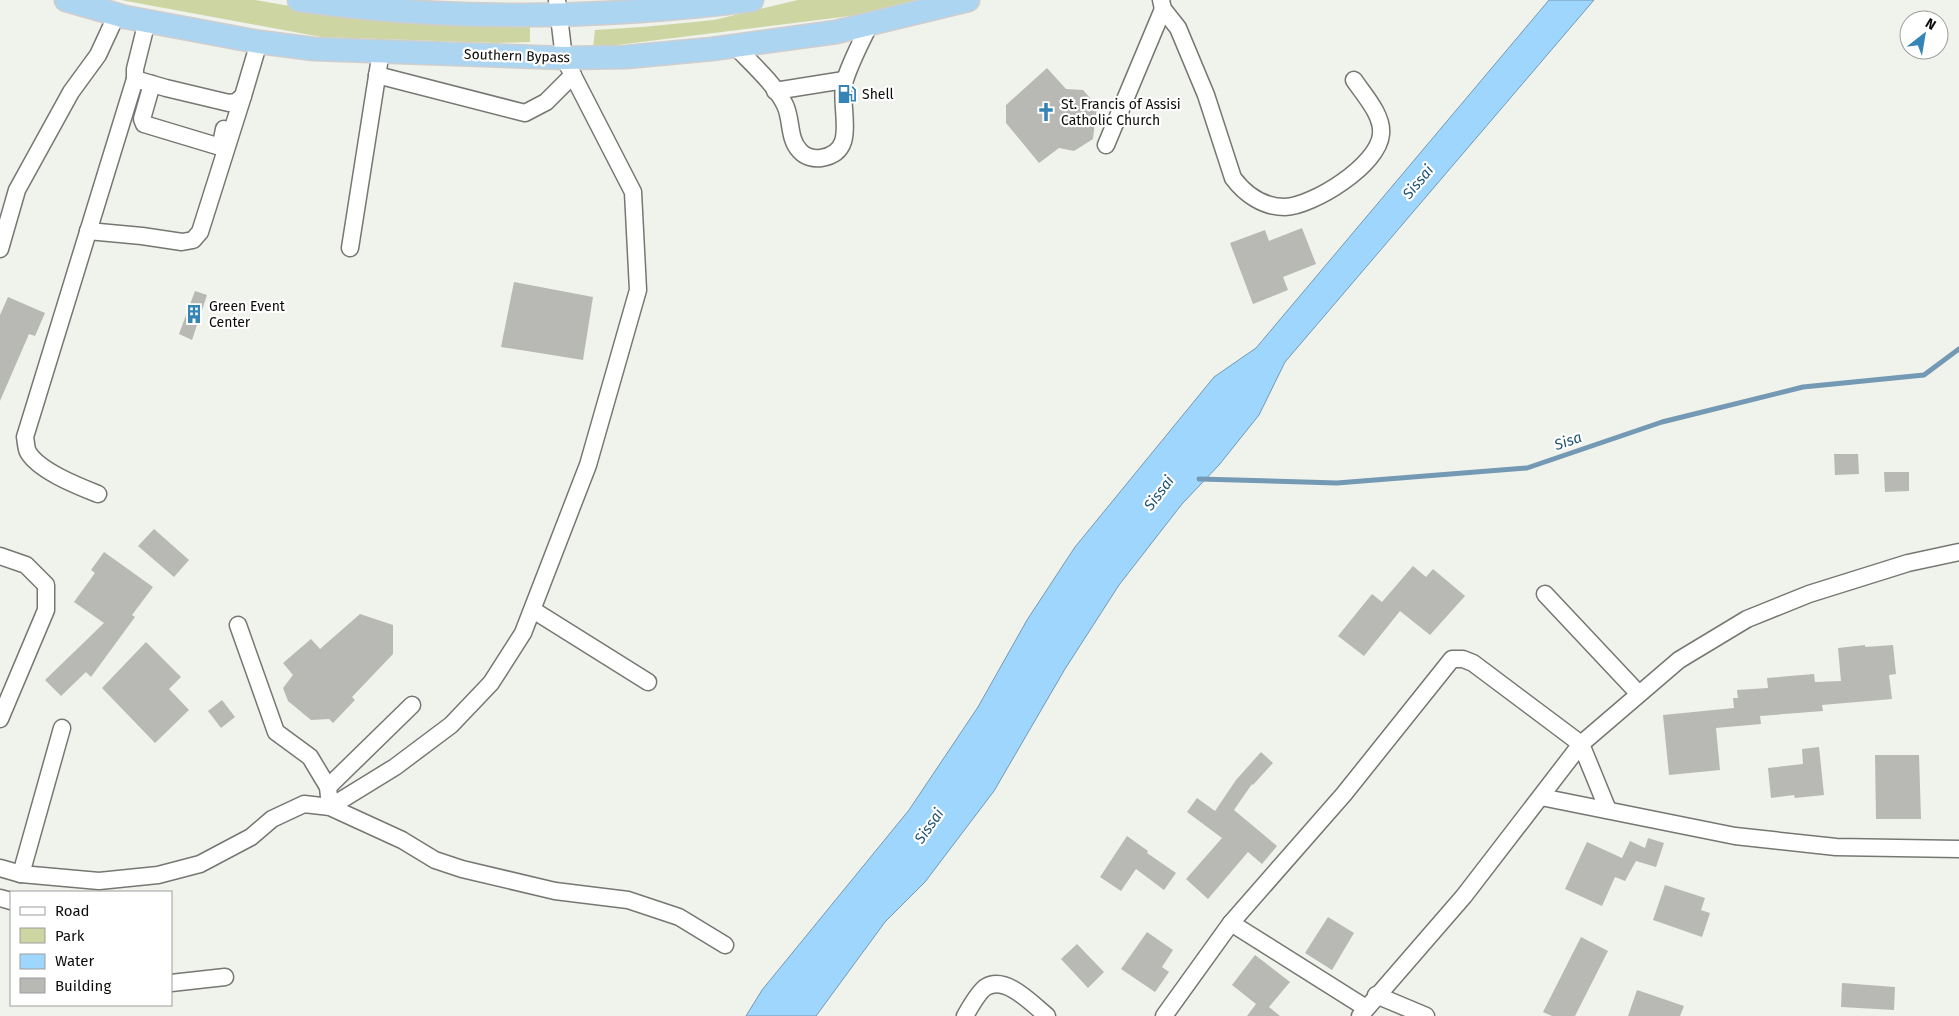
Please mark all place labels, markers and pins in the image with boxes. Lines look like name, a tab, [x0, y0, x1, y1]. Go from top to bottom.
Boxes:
fuel station icon: Shell	[836, 83, 858, 105]
place label: Shell	[862, 86, 894, 103]
place label: St. Francis of Assisi Catholic Church	[1061, 96, 1181, 129]
church icon: St. Francis of Assisi Catholic Church	[1035, 101, 1057, 123]
place label: Green Event Center	[209, 298, 286, 331]
building icon: Green Event Center	[183, 303, 205, 325]

